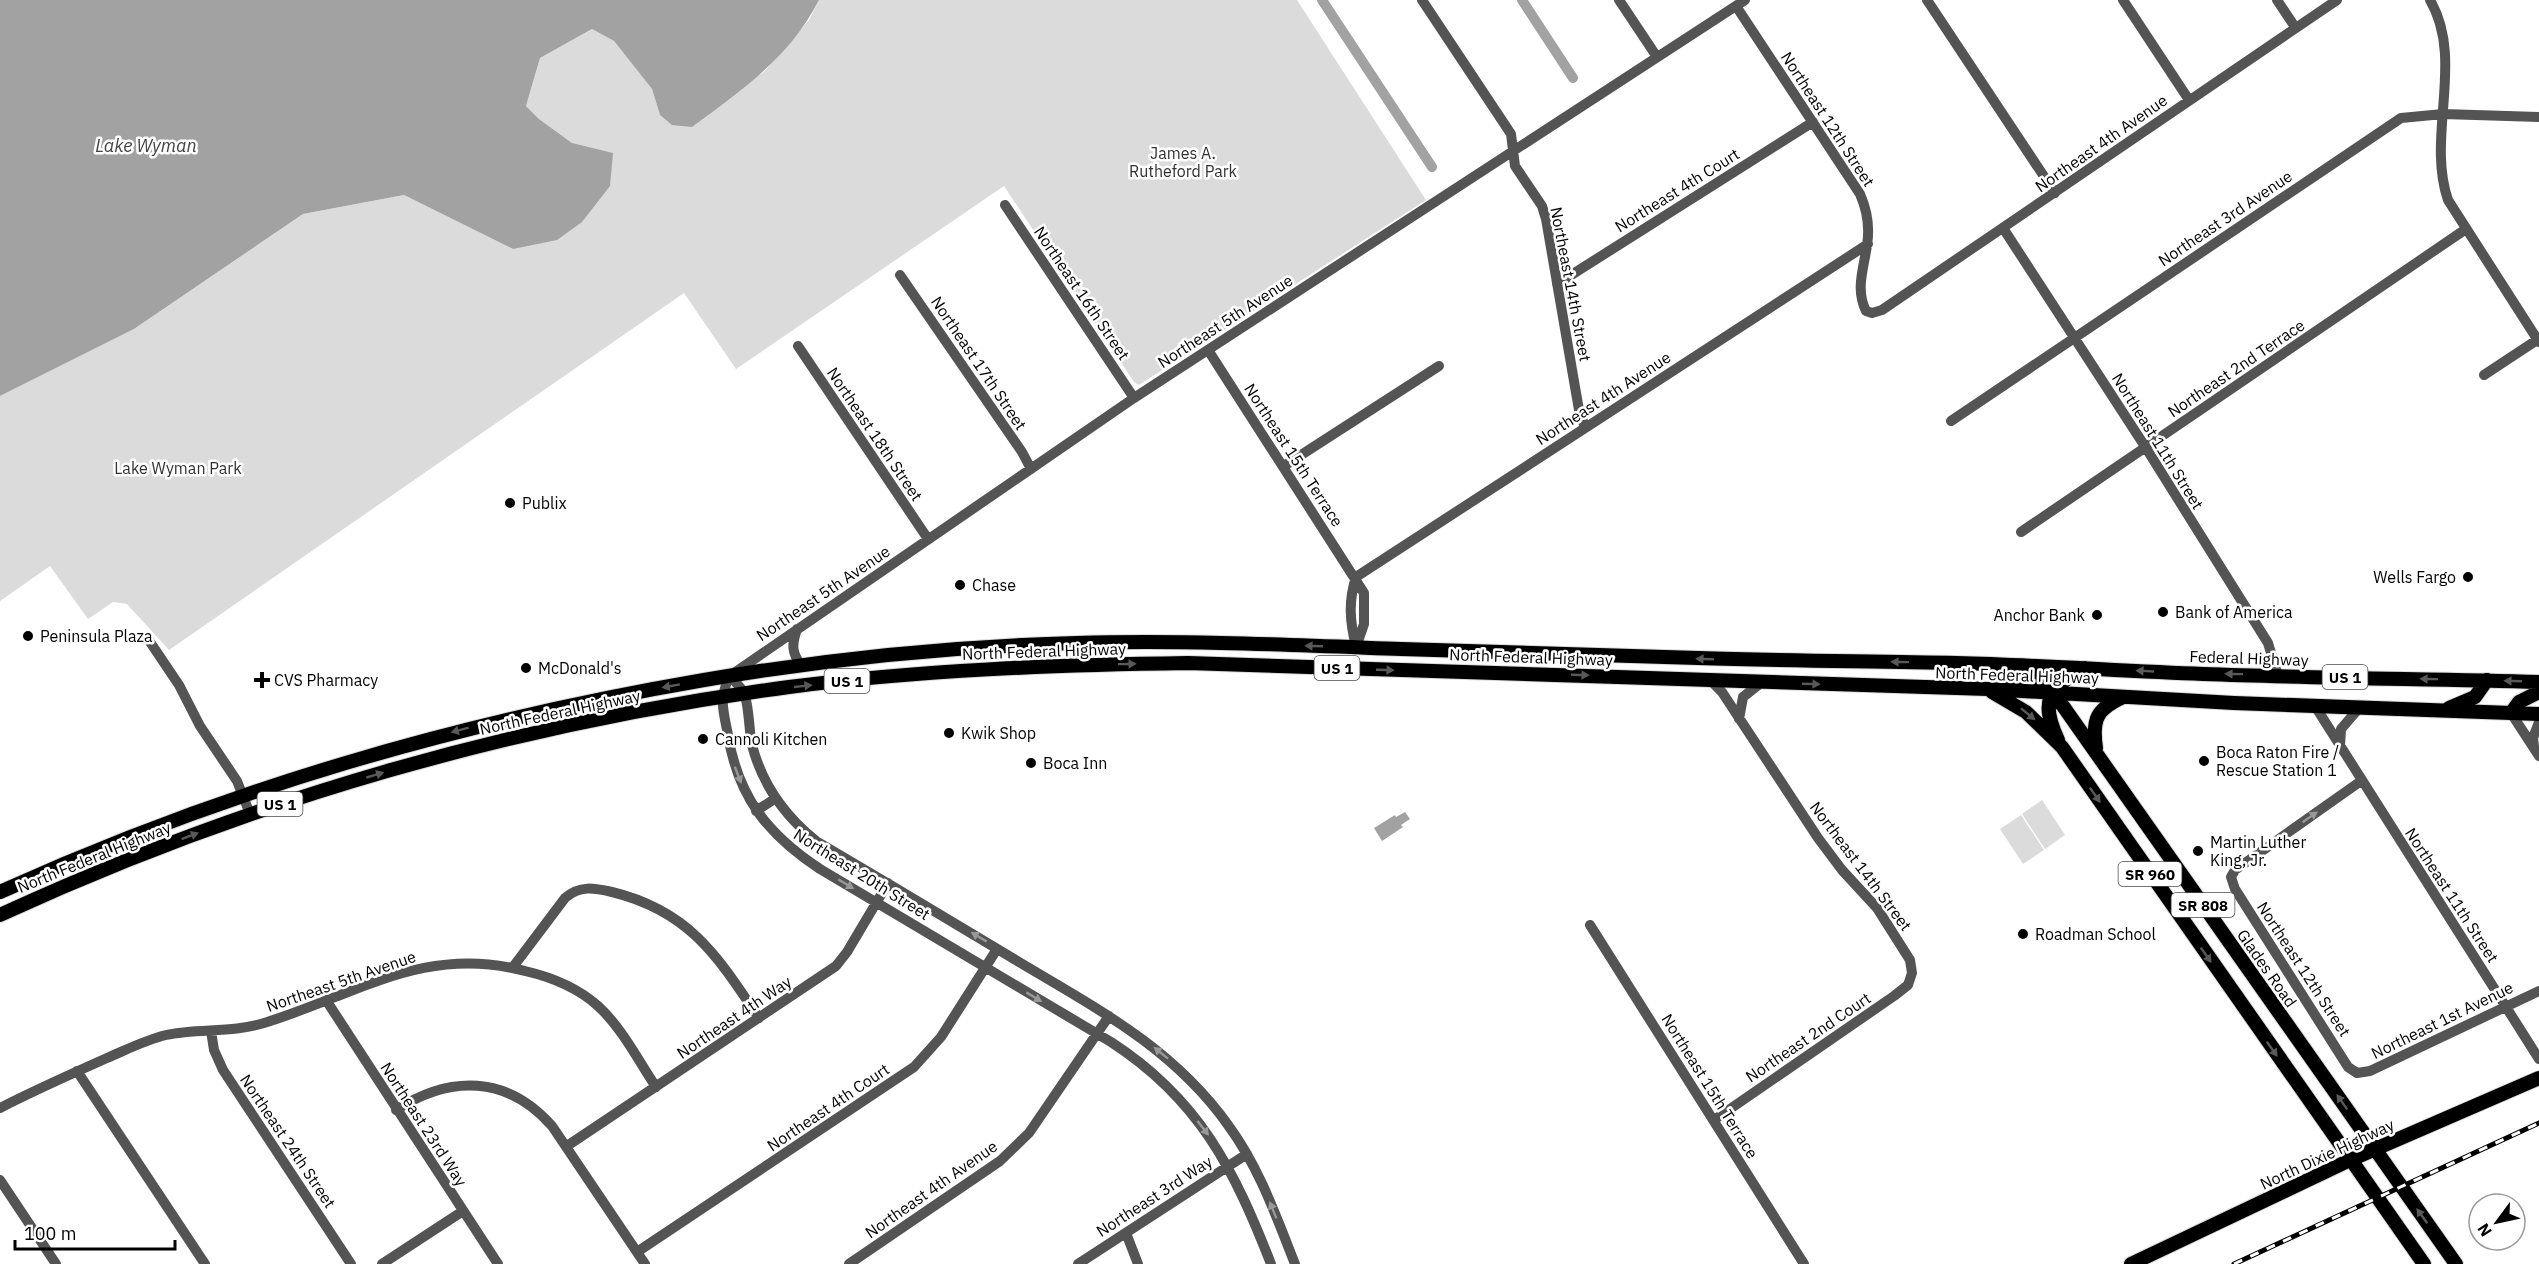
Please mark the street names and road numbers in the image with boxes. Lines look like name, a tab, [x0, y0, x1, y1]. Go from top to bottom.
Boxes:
street label: Northeast 12th Street	[1777, 48, 1879, 190]
street label: Northeast 4th Avenue	[2031, 90, 2171, 196]
street label: Northeast 4th Court	[1611, 144, 1743, 236]
street label: Northeast 3rd Avenue	[2154, 166, 2296, 270]
street label: Northeast 14th Street	[1546, 205, 1596, 363]
street label: Northeast 16th Street	[1030, 222, 1134, 364]
street label: Northeast 5th Avenue	[1154, 270, 1296, 372]
street label: Northeast 17th Street	[927, 292, 1031, 434]
street label: Northeast 2nd Terrace	[2164, 315, 2308, 421]
street label: Northeast 4th Avenue	[1532, 347, 1674, 449]
street label: Northeast 18th Street	[823, 363, 927, 505]
street label: Northeast 11th Street	[2108, 369, 2208, 513]
street label: Northeast 15th Terrace	[1240, 380, 1348, 531]
street label: Northeast 5th Avenue	[752, 541, 894, 645]
street label: North Federal Highway	[962, 638, 1126, 664]
street label: North Federal Highway	[1449, 644, 1613, 670]
street label: Federal Highway	[2189, 646, 2309, 670]
road number: US 1	[1314, 656, 1360, 680]
street label: North Federal Highway	[1935, 662, 2099, 688]
road number: US 1	[2322, 665, 2368, 689]
road number: US 1	[824, 669, 870, 693]
street label: North Federal Highway	[478, 685, 642, 739]
road number: US 1	[258, 792, 302, 816]
street label: Northeast 14th Street	[1806, 797, 1916, 935]
street label: North Federal Highway	[14, 817, 174, 897]
street label: Northeast 20th Street	[790, 824, 934, 924]
street label: Northeast 11th Street	[2401, 824, 2503, 966]
road number: SR 960	[2118, 862, 2182, 886]
road number: SR 808	[2172, 893, 2234, 917]
street label: Northeast 12th Street	[2253, 898, 2355, 1040]
street label: Glades Road	[2233, 925, 2301, 1011]
street label: Northeast 5th Avenue	[264, 946, 419, 1016]
street label: Northeast 4th Way	[673, 971, 795, 1063]
street label: Northeast 1st Avenue	[2368, 977, 2516, 1063]
street label: Northeast 2nd Court	[1742, 988, 1874, 1086]
street label: Northeast 15th Terrace	[1657, 1010, 1763, 1162]
street label: Northeast 23rd Way	[376, 1058, 472, 1190]
street label: Northeast 4th Court	[763, 1059, 893, 1155]
street label: Northeast 24th Street	[236, 1070, 340, 1212]
street label: North Dixie Highway	[2257, 1114, 2397, 1194]
street label: Northeast 4th Avenue	[861, 1136, 1001, 1242]
street label: Northeast 3rd Way	[1092, 1151, 1216, 1241]

